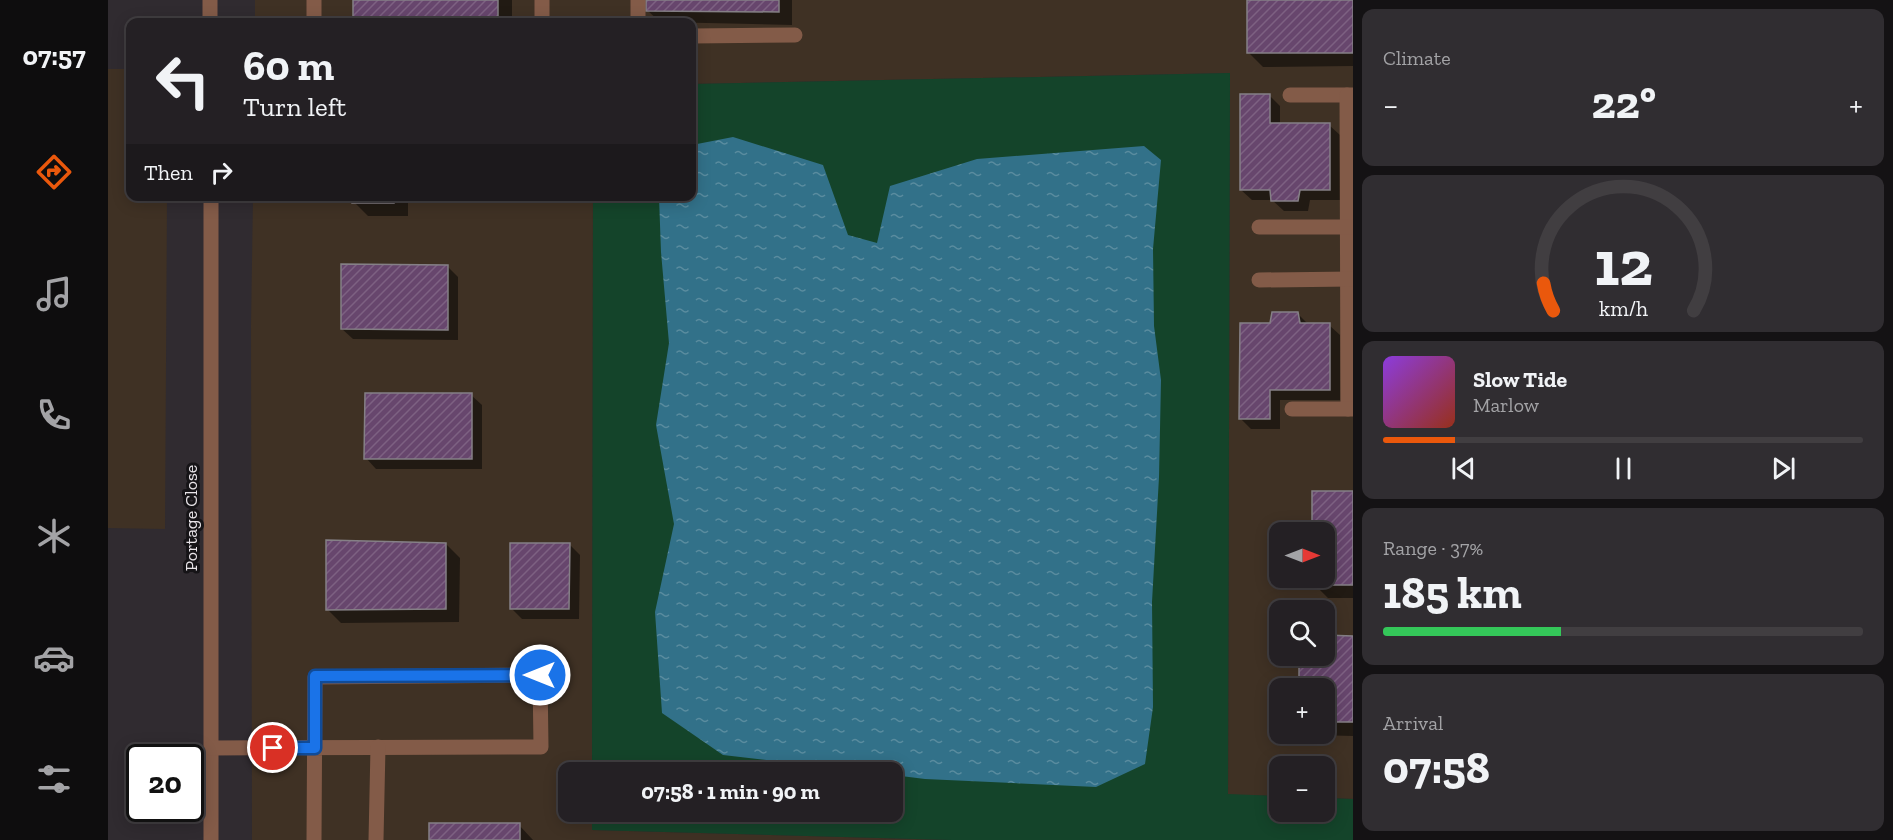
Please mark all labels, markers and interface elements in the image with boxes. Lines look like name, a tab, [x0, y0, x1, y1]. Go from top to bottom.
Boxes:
text: 07:57	[22, 40, 86, 72]
text: 60 m	[243, 40, 334, 91]
icon: left	[144, 42, 222, 120]
text: Climate	[1383, 46, 1451, 70]
text: 22°	[1591, 76, 1656, 130]
text: −	[1383, 85, 1398, 124]
text: +	[1849, 85, 1863, 124]
text: Turn left	[243, 91, 346, 123]
icon: directions	[33, 151, 75, 193]
icon: right	[205, 156, 238, 189]
text: Then	[144, 159, 193, 186]
text: 12	[1594, 226, 1652, 301]
icon: music	[33, 273, 75, 315]
text: km/h	[1599, 296, 1647, 321]
text: Slow Tide	[1473, 366, 1567, 393]
text: Marlow	[1473, 393, 1539, 417]
icon: phone	[33, 394, 75, 436]
icon: previous	[1447, 452, 1480, 485]
icon: pause	[1607, 452, 1640, 485]
icon: next	[1767, 452, 1800, 485]
street label: Portage Close	[180, 465, 202, 571]
icon: climate	[33, 515, 75, 557]
north arrow	[1269, 522, 1335, 588]
map controls	[1269, 522, 1335, 822]
text: Range · 37%	[1383, 536, 1483, 560]
text: 185 km	[1383, 566, 1522, 620]
button: search	[1269, 600, 1335, 666]
icon: car	[33, 637, 75, 679]
position arrow	[508, 643, 572, 707]
button: +	[1269, 678, 1335, 744]
text: Arrival	[1383, 711, 1443, 735]
pin	[247, 722, 298, 773]
icon: arrive	[256, 731, 289, 764]
text: 07:58	[1383, 741, 1490, 795]
speed limit sign: 20	[126, 744, 204, 822]
button: −	[1269, 756, 1335, 822]
icon: filters	[33, 758, 75, 800]
text: 07:58 · 1 min · 90 m	[641, 778, 820, 805]

